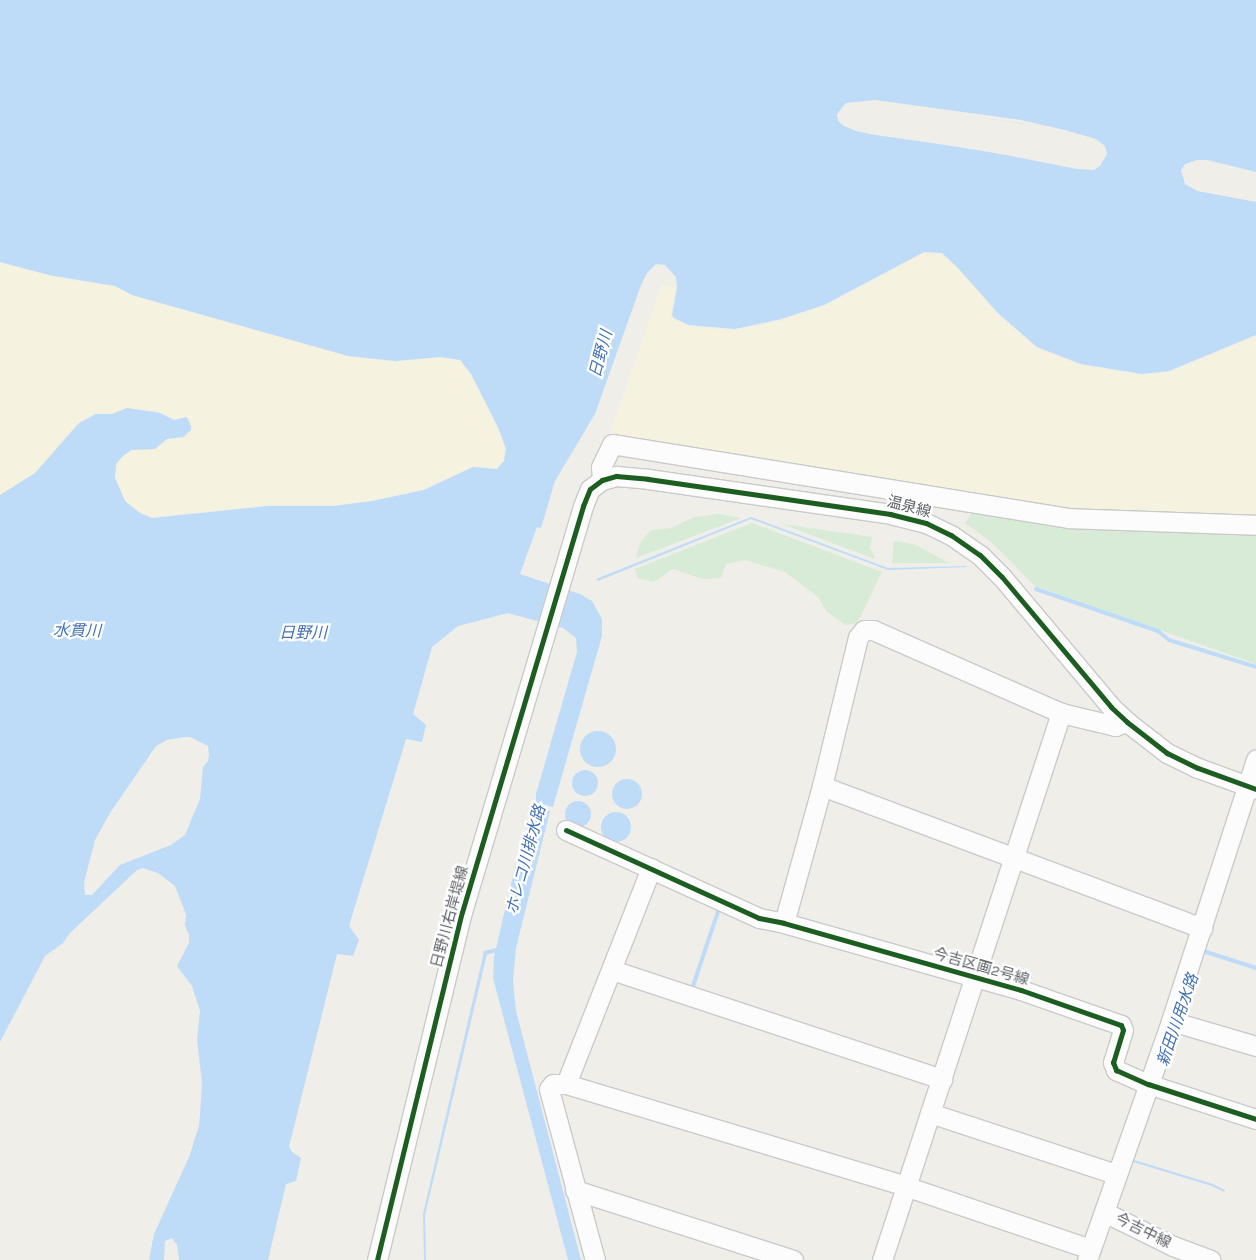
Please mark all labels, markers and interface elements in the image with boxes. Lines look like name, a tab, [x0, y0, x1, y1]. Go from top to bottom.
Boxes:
water label: 日野川	[586, 328, 616, 380]
street label: 温泉線	[885, 492, 933, 522]
water label: 水貫川	[53, 621, 101, 641]
water label: 日野川	[279, 623, 327, 643]
water label: ホレコ川排水路	[502, 803, 550, 917]
street label: 日野川右岸堤線	[428, 864, 472, 970]
street label: 今吉区画2号線	[931, 945, 1031, 989]
water label: 新田川用水路	[1153, 971, 1203, 1069]
street label: 今吉中線	[1112, 1210, 1174, 1252]

